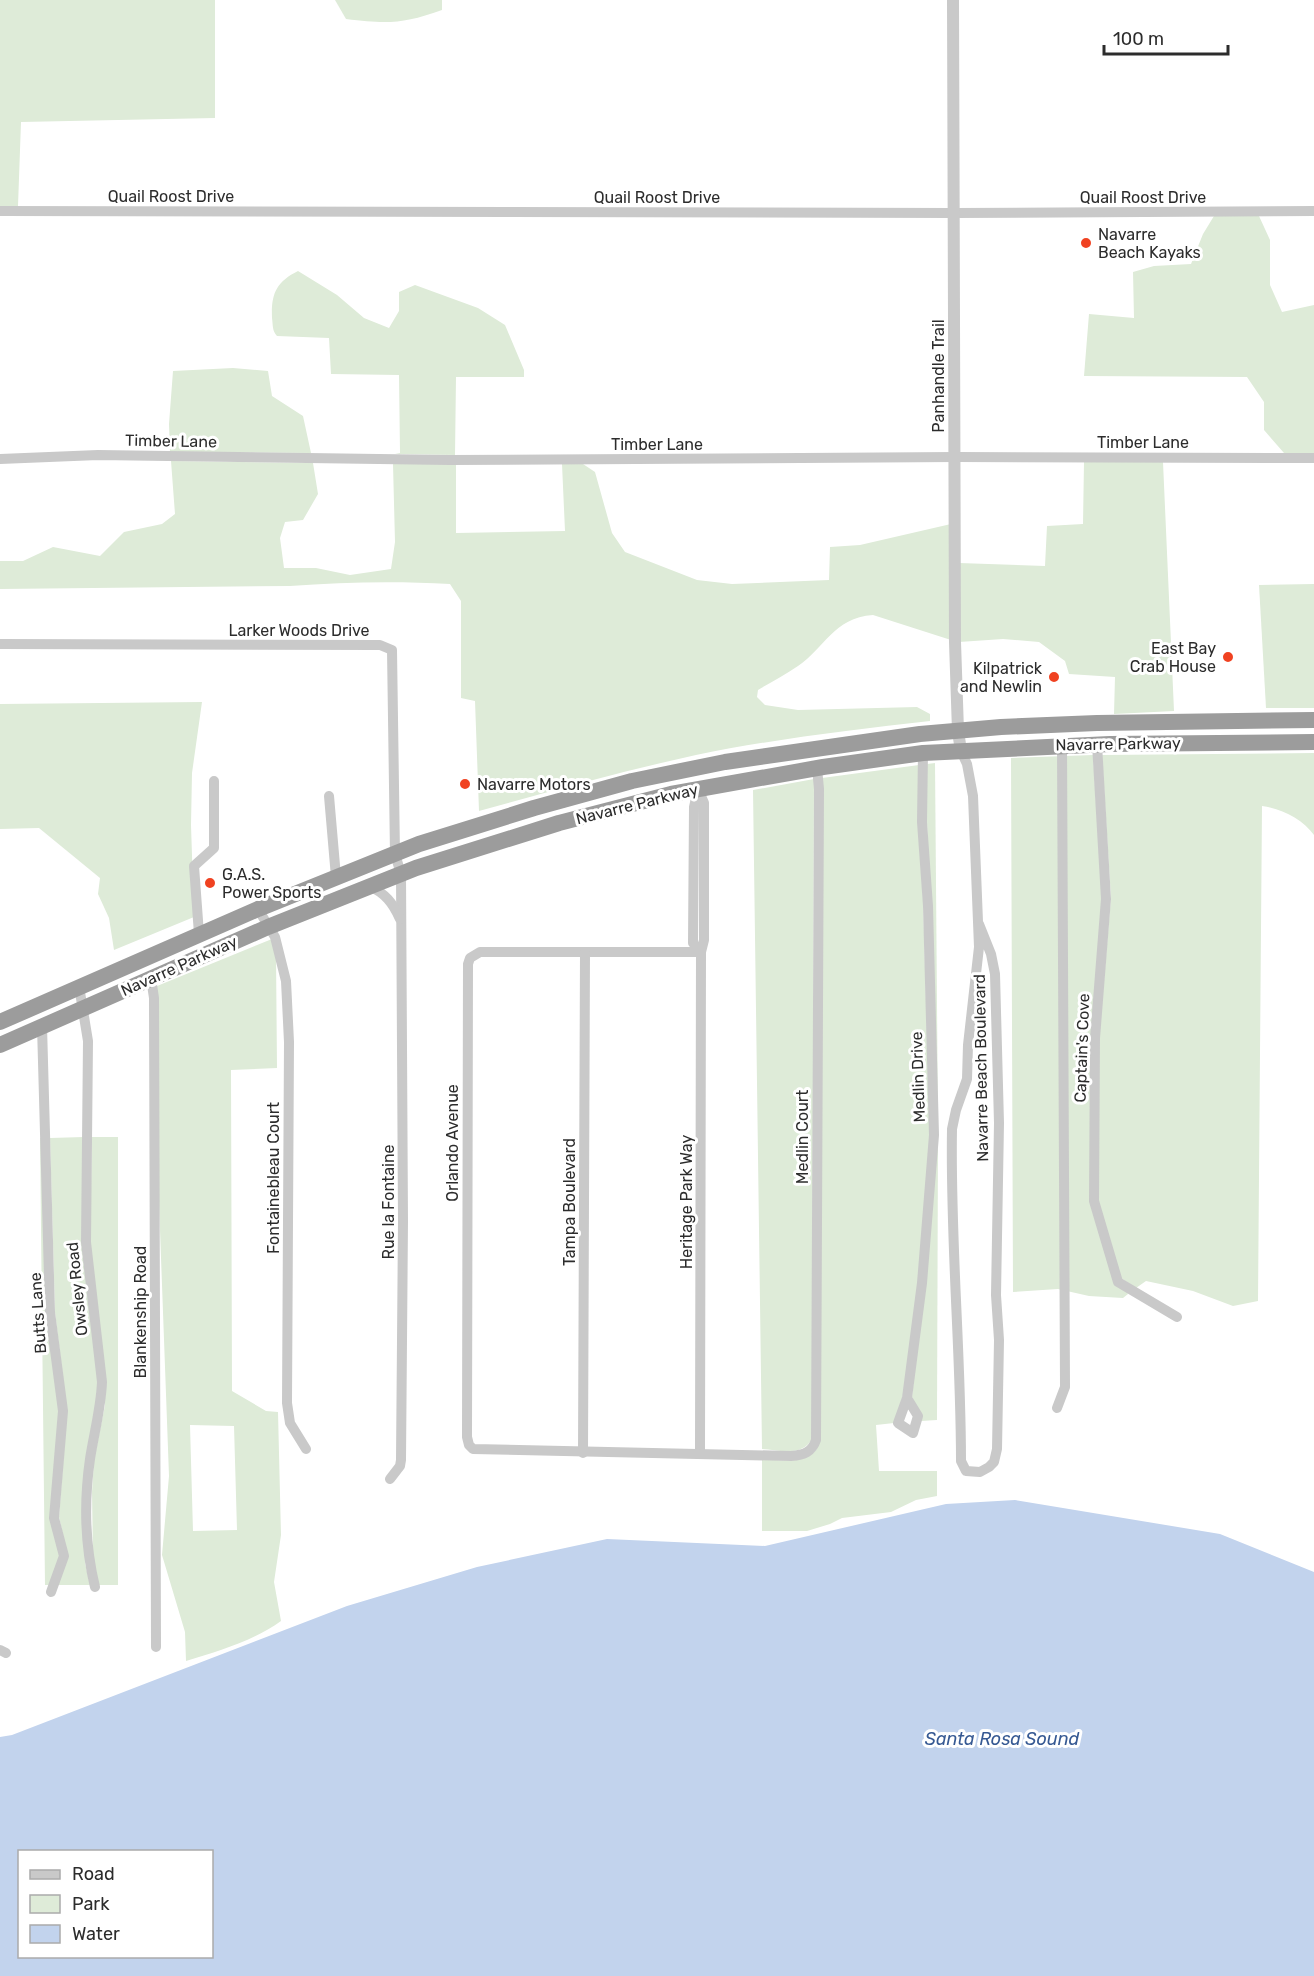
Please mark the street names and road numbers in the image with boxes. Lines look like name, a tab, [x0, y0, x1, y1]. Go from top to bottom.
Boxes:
street label: Quail Roost Drive	[108, 187, 234, 206]
street label: Quail Roost Drive	[594, 188, 720, 207]
street label: Quail Roost Drive	[1080, 188, 1206, 207]
street label: Panhandle Trail	[929, 319, 948, 433]
street label: Timber Lane	[125, 431, 217, 451]
street label: Timber Lane	[1097, 433, 1189, 452]
street label: Timber Lane	[611, 435, 703, 454]
street label: Larker Woods Drive	[228, 621, 370, 640]
street label: Navarre Parkway	[1055, 733, 1181, 755]
street label: Navarre Parkway	[574, 780, 700, 828]
street label: Navarre Parkway	[118, 932, 240, 1000]
street label: Navarre Beach Boulevard	[970, 974, 992, 1162]
street label: Captain's Cove	[1071, 993, 1093, 1103]
street label: Medlin Drive	[907, 1031, 929, 1123]
street label: Orlando Avenue	[443, 1084, 462, 1202]
street label: Medlin Court	[793, 1090, 812, 1184]
street label: Fontainebleau Court	[264, 1102, 283, 1254]
street label: Heritage Park Way	[677, 1135, 696, 1269]
street label: Tampa Boulevard	[560, 1138, 579, 1266]
street label: Rue la Fontaine	[379, 1144, 398, 1260]
street label: Owsley Road	[63, 1241, 91, 1337]
street label: Blankenship Road	[131, 1246, 150, 1378]
street label: Butts Lane	[26, 1272, 50, 1354]

